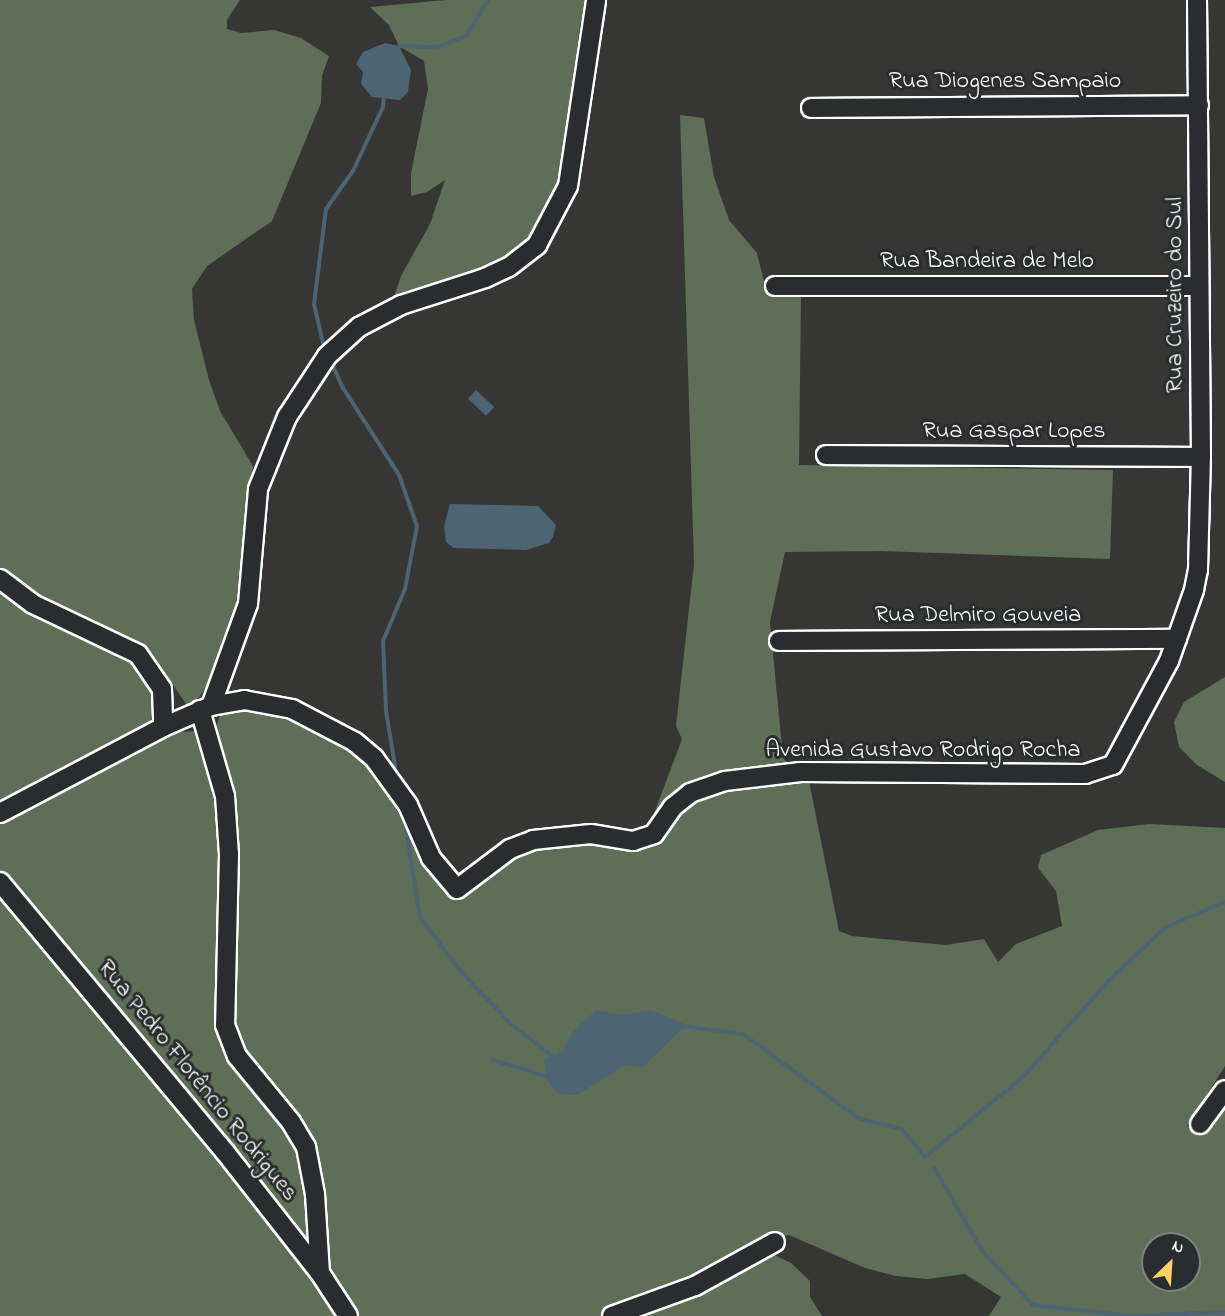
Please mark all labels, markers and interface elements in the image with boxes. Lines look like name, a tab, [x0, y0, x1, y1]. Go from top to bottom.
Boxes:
street label: Rua Diogenes Sampaio	[889, 68, 1121, 96]
street label: Rua Cruzeiro do Sul	[1162, 197, 1190, 393]
street label: Rua Bandeira de Melo	[880, 248, 1094, 276]
street label: Rua Gaspar Lopes	[923, 418, 1105, 446]
street label: Rua Delmiro Gouveia	[875, 602, 1081, 630]
street label: Avenida Gustavo Rodrigo Rocha	[766, 737, 1080, 765]
street label: Rua Pedro Florêncio Rodrigues	[91, 954, 303, 1208]
north arrow	[1141, 1232, 1201, 1292]
text: N	[1168, 1234, 1188, 1261]

